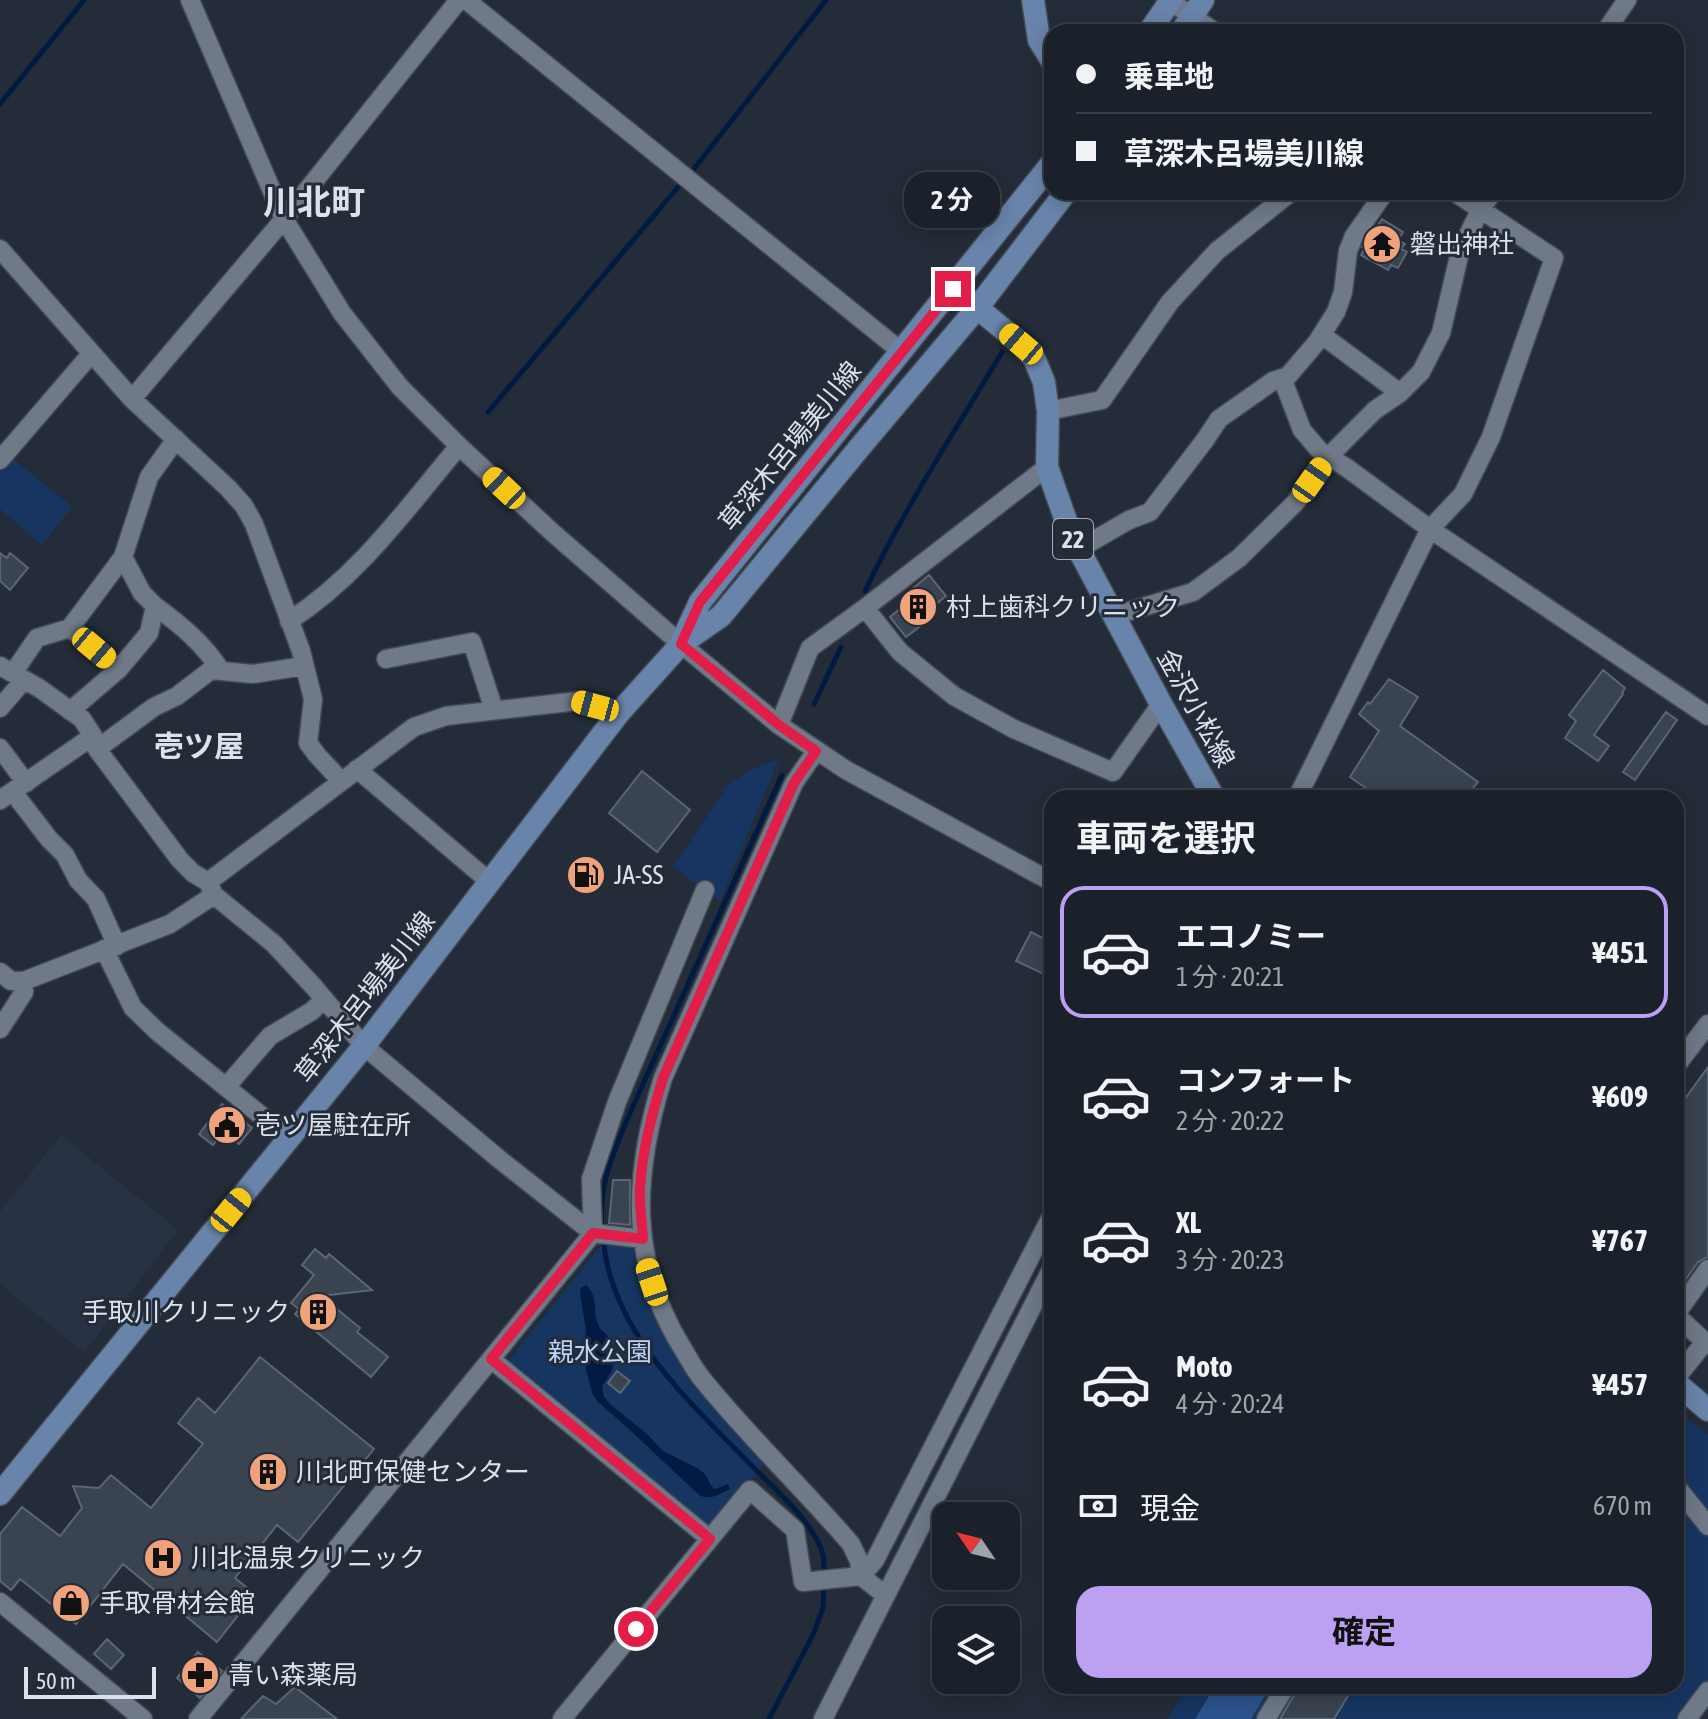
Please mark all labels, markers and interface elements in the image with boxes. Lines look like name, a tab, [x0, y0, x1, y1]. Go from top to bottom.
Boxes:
text: 乗車地	[1124, 59, 1214, 93]
text: 草深木呂場美川線	[1124, 136, 1364, 170]
callout: 2 分	[905, 173, 1001, 229]
district label: 川北町	[263, 182, 365, 221]
text: 2 分	[931, 185, 973, 215]
temple icon: 磐出神社	[1361, 223, 1403, 265]
place label: 磐出神社	[1410, 229, 1514, 259]
route end	[935, 271, 971, 307]
car	[995, 319, 1047, 369]
street label: 草深木呂場美川線	[713, 356, 867, 536]
car	[1288, 453, 1336, 507]
car	[478, 463, 530, 513]
road number: 22	[1053, 519, 1093, 559]
building icon: 村上歯科クリニック	[897, 586, 939, 628]
place label: 村上歯科クリニック	[946, 592, 1180, 622]
car	[68, 623, 120, 673]
street label: 金沢小松線	[1151, 644, 1241, 772]
car	[569, 688, 621, 724]
district label: 壱ツ屋	[154, 729, 244, 763]
text: 車両を選択	[1076, 817, 1256, 859]
fuel station icon: JA-SS	[565, 854, 607, 896]
place label: JA-SS	[614, 860, 663, 890]
street label: 草深木呂場美川線	[289, 906, 441, 1088]
icon: car	[1080, 916, 1152, 988]
text: エコノミー	[1176, 919, 1326, 953]
text: ¥451	[1592, 935, 1648, 969]
text: 1 分 · 20:21	[1176, 962, 1285, 992]
icon: car	[1080, 1060, 1152, 1132]
text: コンフォート	[1176, 1063, 1355, 1097]
text: ¥609	[1592, 1079, 1648, 1113]
public building icon: 壱ツ屋駐在所	[206, 1104, 248, 1146]
text: 2 分 · 20:22	[1176, 1106, 1285, 1136]
place label: 壱ツ屋駐在所	[255, 1110, 411, 1140]
car	[207, 1184, 255, 1236]
icon: car	[1080, 1204, 1152, 1276]
text: XL	[1176, 1205, 1201, 1239]
text: ¥767	[1592, 1223, 1648, 1257]
text: 3 分 · 20:23	[1176, 1245, 1285, 1275]
car	[633, 1255, 671, 1309]
building icon: 手取川クリニック	[297, 1291, 339, 1333]
place label: 手取川クリニック	[82, 1297, 290, 1327]
park label: 親水公園	[548, 1337, 652, 1367]
icon: car	[1080, 1348, 1152, 1420]
text: Moto	[1176, 1349, 1233, 1383]
text: ¥457	[1592, 1367, 1648, 1401]
text: 4 分 · 20:24	[1176, 1389, 1285, 1419]
building icon: 川北町保健センター	[247, 1451, 289, 1493]
place label: 川北町保健センター	[296, 1457, 530, 1487]
icon: cash	[1076, 1484, 1120, 1528]
text: 現金	[1140, 1491, 1200, 1525]
text: 670 m	[1593, 1491, 1652, 1521]
north arrow	[932, 1502, 1020, 1590]
map controls	[932, 1502, 1020, 1694]
hospital icon: 川北温泉クリニック	[142, 1537, 184, 1579]
place label: 川北温泉クリニック	[191, 1543, 425, 1573]
shop icon: 手取骨材会館	[50, 1582, 92, 1624]
button: 確定	[1076, 1586, 1652, 1678]
place label: 手取骨材会館	[99, 1588, 255, 1618]
button: layers	[932, 1606, 1020, 1694]
route start	[618, 1611, 654, 1647]
pharmacy icon: 青い森薬局	[179, 1654, 221, 1696]
place label: 青い森薬局	[228, 1660, 358, 1690]
scale bar	[24, 1663, 156, 1699]
text: 50 m	[36, 1668, 76, 1694]

